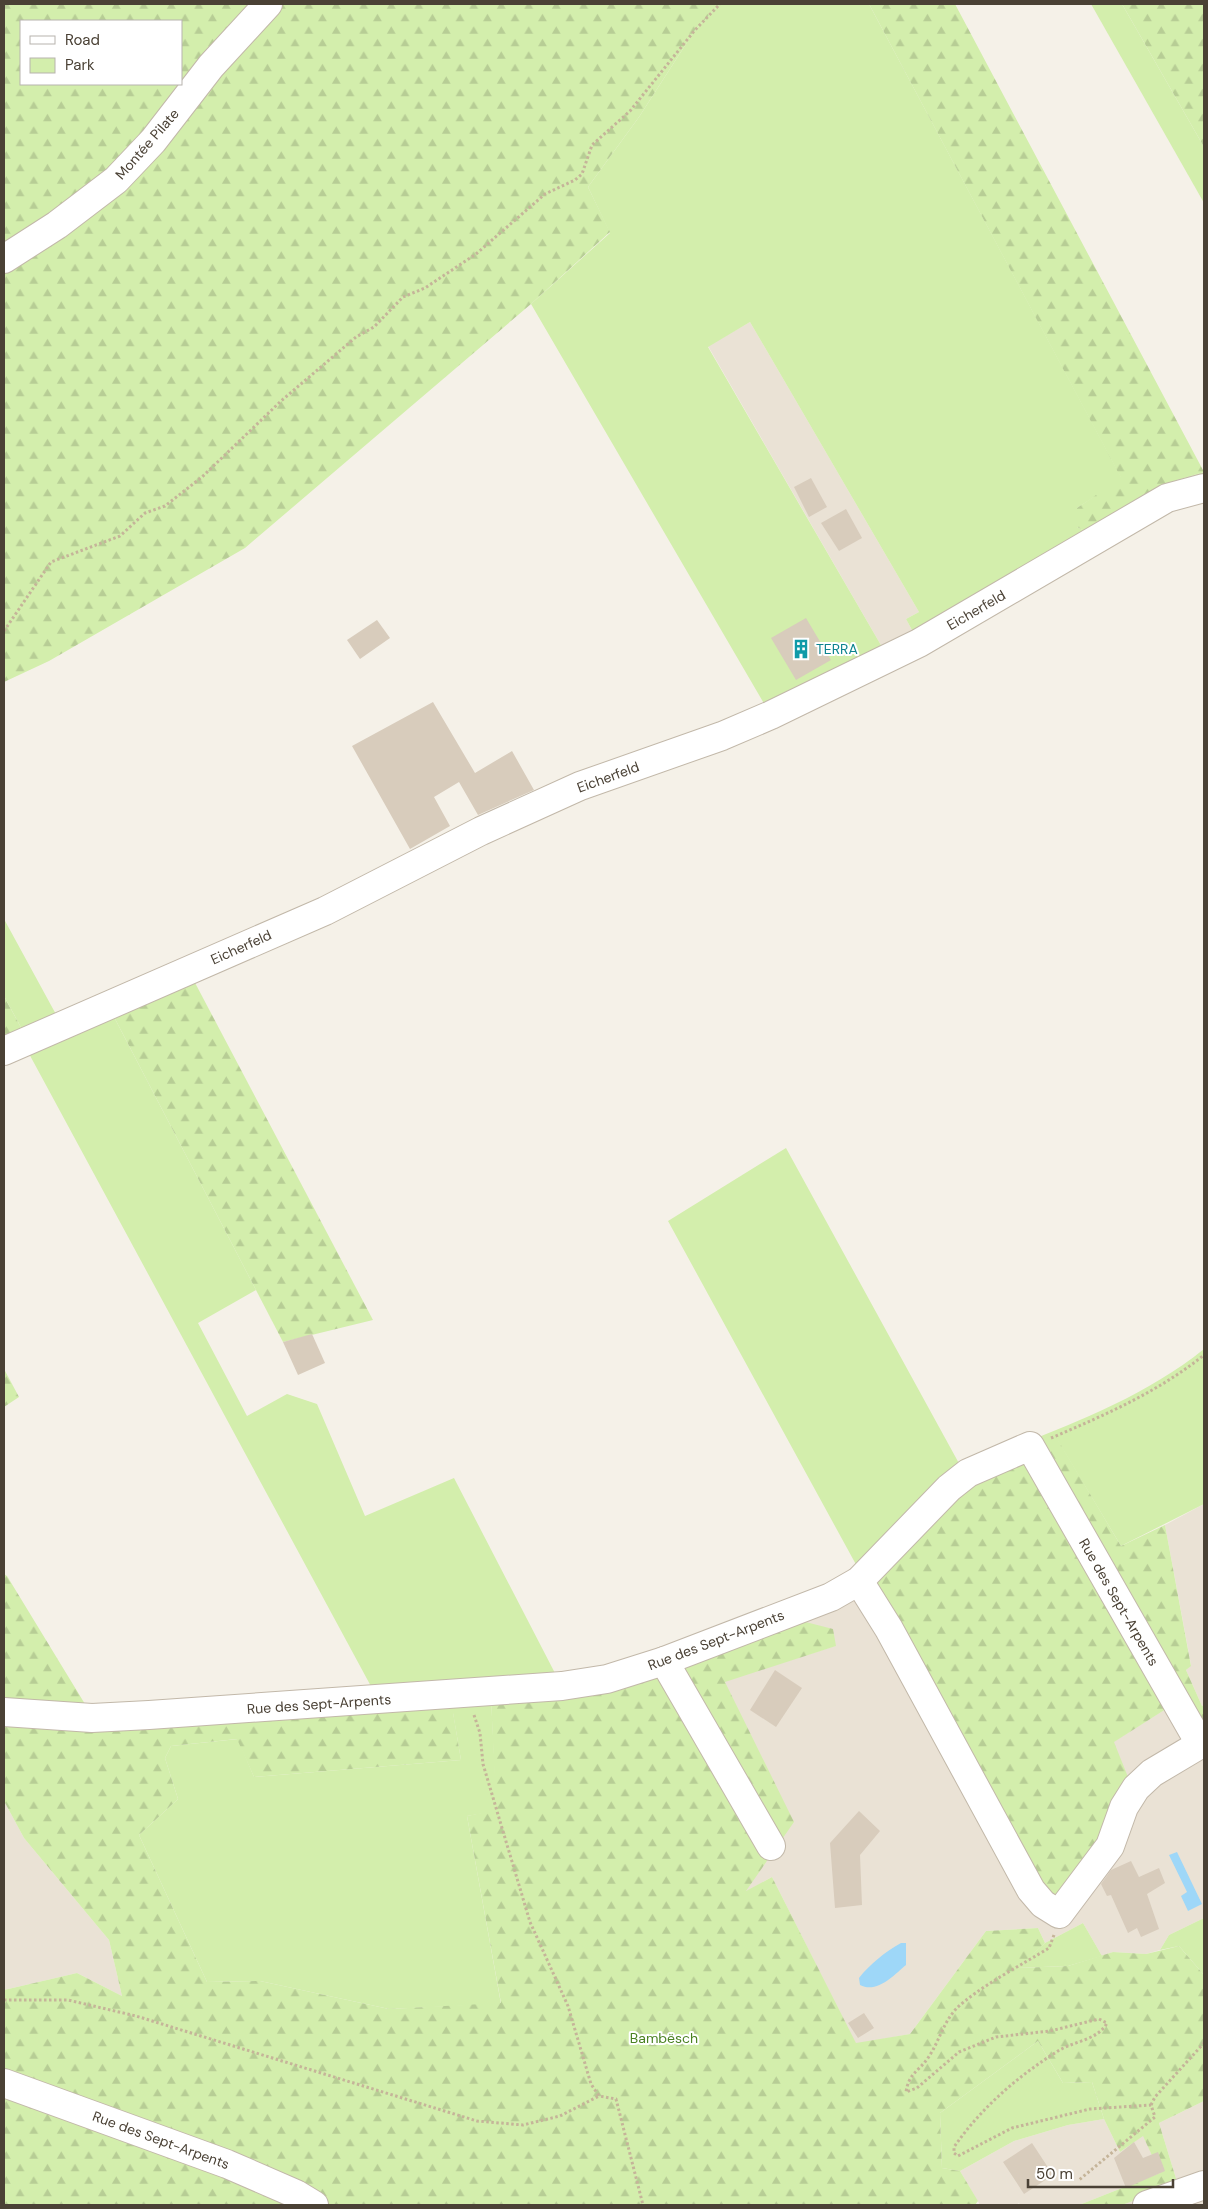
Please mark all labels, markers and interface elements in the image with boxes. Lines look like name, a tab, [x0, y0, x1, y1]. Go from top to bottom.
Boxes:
legend	[20, 20, 182, 85]
text: Road	[65, 30, 100, 50]
text: Park	[65, 55, 95, 75]
street label: Montée Pilate	[111, 105, 183, 183]
street label: Eicherfeld	[943, 586, 1009, 634]
building icon: TERRA	[790, 638, 812, 660]
place label: TERRA	[816, 640, 858, 658]
street label: Eicherfeld	[574, 757, 642, 797]
street label: Eicherfeld	[208, 926, 274, 968]
street label: Rue des Sept-Arpents	[1075, 1535, 1163, 1669]
street label: Rue des Sept-Arpents	[645, 1606, 787, 1674]
street label: Rue des Sept-Arpents	[246, 1690, 392, 1718]
park label: Bambësch	[630, 2029, 698, 2047]
street label: Rue des Sept-Arpents	[90, 2107, 232, 2173]
scale bar	[1028, 2156, 1173, 2188]
text: 50 m	[1036, 2164, 1073, 2184]

